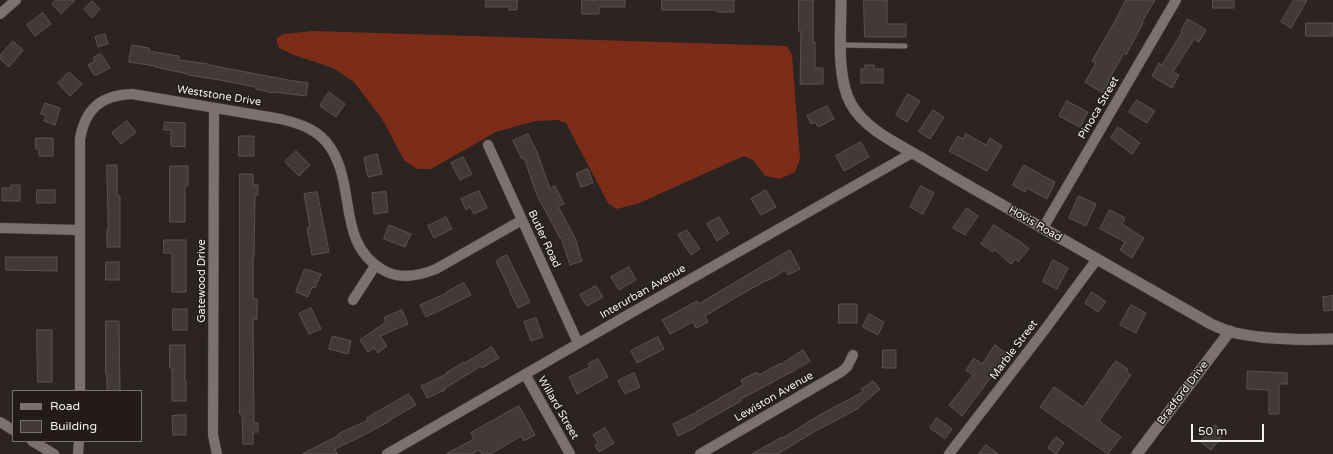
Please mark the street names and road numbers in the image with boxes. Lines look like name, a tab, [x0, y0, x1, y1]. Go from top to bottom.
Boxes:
street label: Pinoca Street	[1076, 74, 1122, 142]
street label: Weststone Drive	[176, 83, 262, 109]
street label: Hovis Road	[1006, 204, 1064, 244]
street label: Butler Road	[525, 208, 563, 270]
street label: Gatewood Drive	[195, 239, 209, 323]
street label: Interurban Avenue	[598, 262, 688, 322]
street label: Marble Street	[987, 318, 1041, 382]
street label: Bradford Drive	[1155, 359, 1211, 427]
street label: Lewiston Avenue	[732, 369, 816, 425]
street label: Willard Street	[535, 374, 581, 442]

